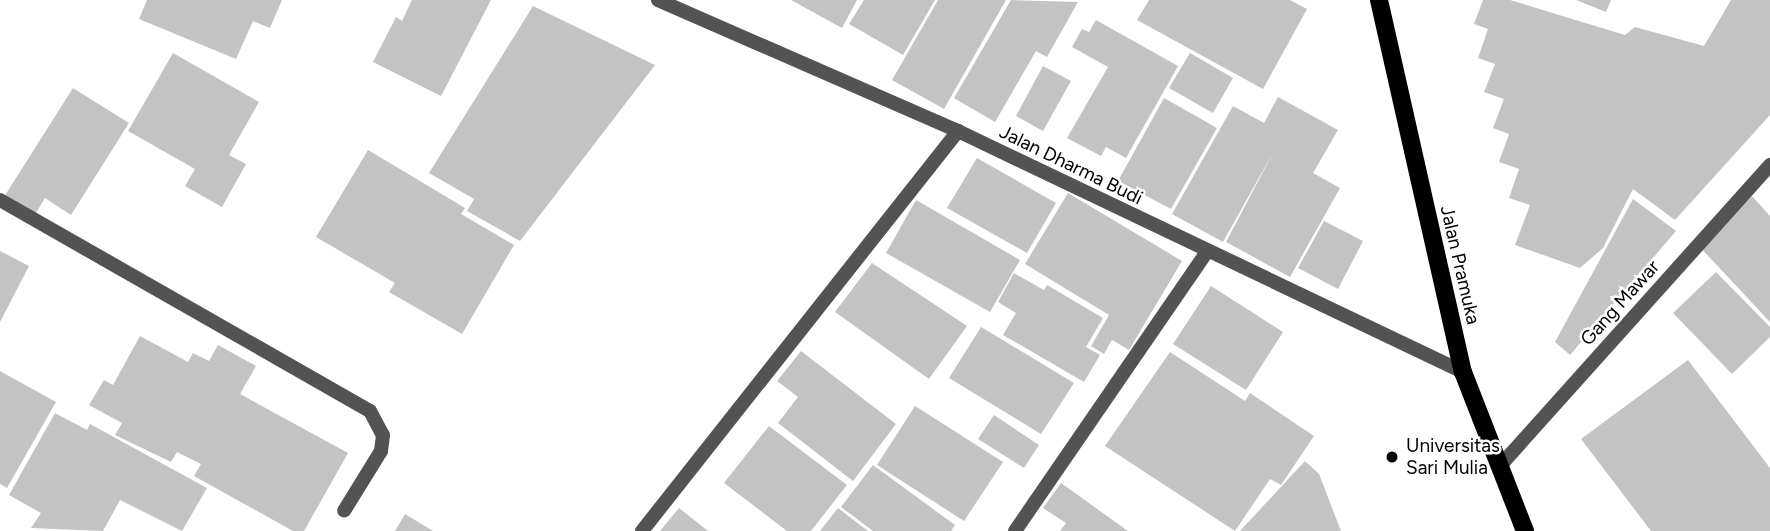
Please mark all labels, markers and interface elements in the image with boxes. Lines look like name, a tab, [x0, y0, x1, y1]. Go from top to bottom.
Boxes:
street label: Jalan Dharma Budi	[996, 120, 1146, 210]
street label: Jalan Pramuka	[1435, 203, 1485, 327]
street label: Gang Mawar	[1576, 256, 1664, 350]
place label: Universitas Sari Mulia	[1406, 435, 1500, 479]
marker: Universitas Sari Mulia	[1384, 449, 1400, 465]

